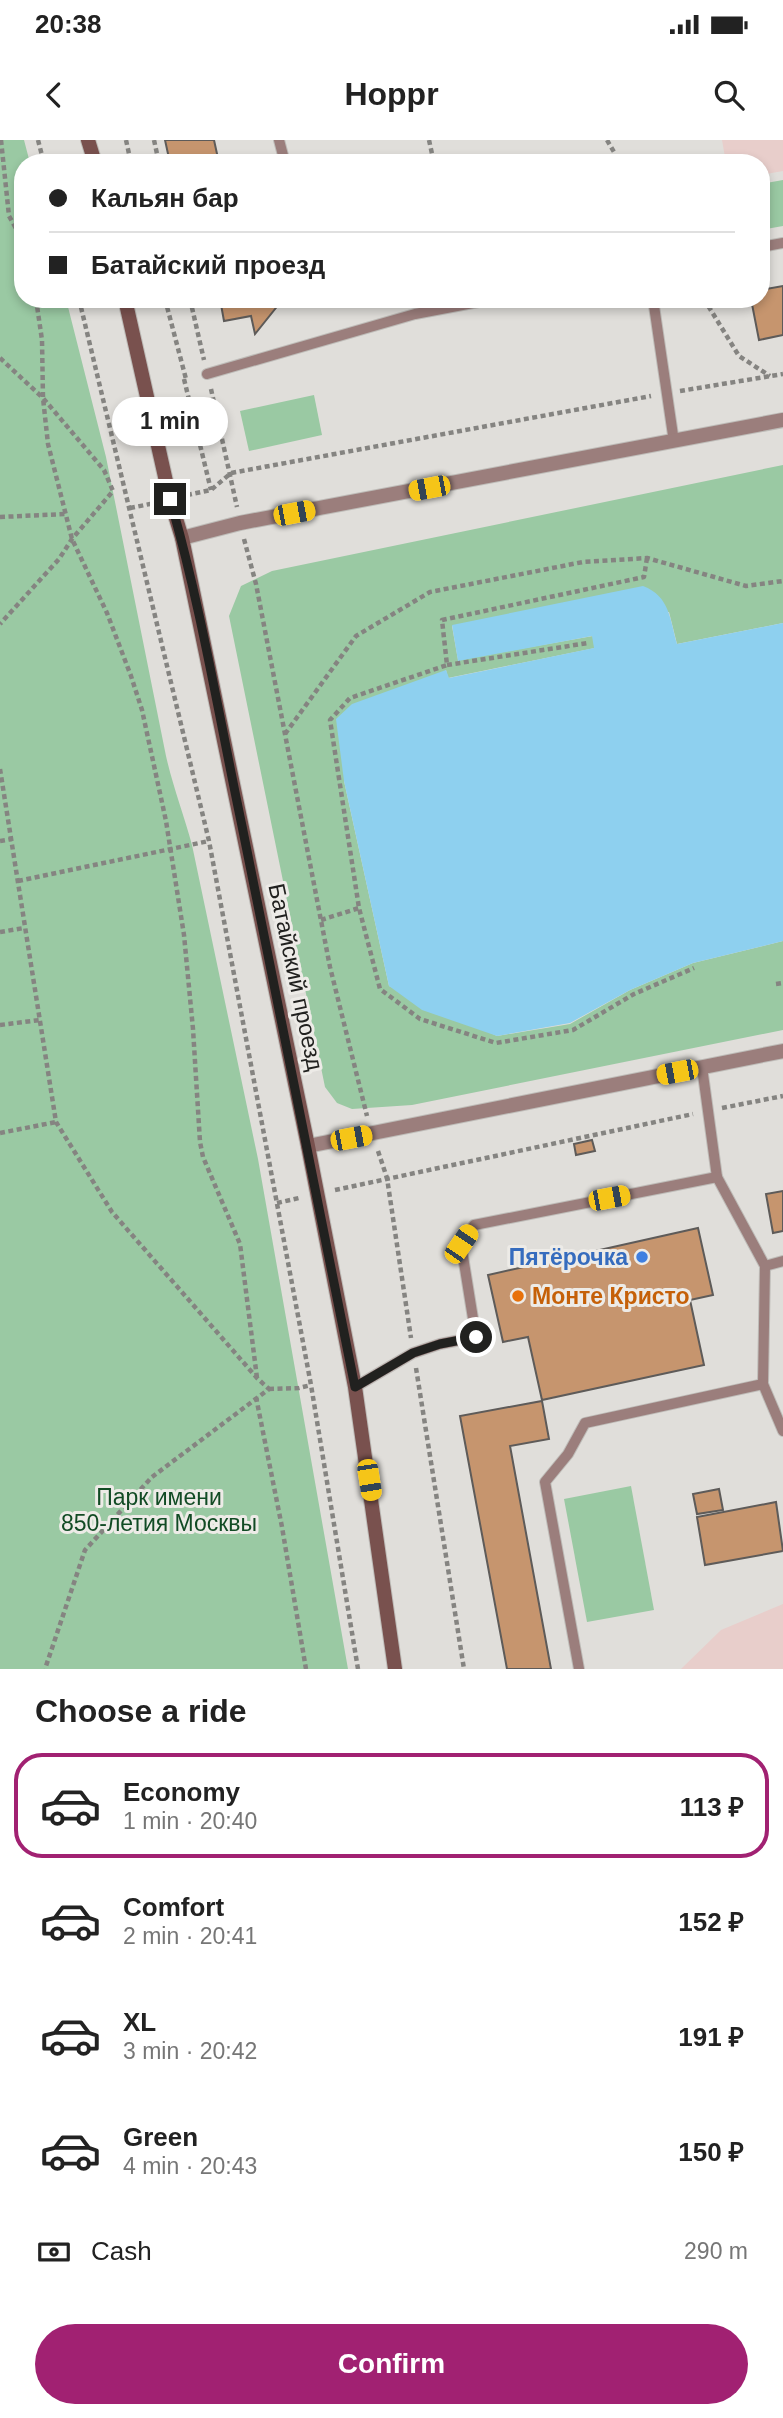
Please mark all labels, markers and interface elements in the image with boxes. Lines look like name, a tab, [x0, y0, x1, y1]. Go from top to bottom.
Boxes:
text: 20:38	[35, 9, 102, 39]
icon: back	[35, 76, 73, 114]
text: Hoppr	[344, 76, 439, 112]
icon: search	[710, 76, 748, 114]
text: Кальян бар	[91, 183, 239, 213]
text: Батайский проезд	[91, 250, 325, 280]
callout: 1 min	[112, 398, 228, 446]
text: 1 min	[140, 408, 200, 434]
car	[407, 474, 452, 502]
route end	[154, 483, 186, 515]
car	[272, 499, 317, 527]
street label: Батайский проезд	[263, 881, 329, 1074]
car	[655, 1058, 700, 1086]
car	[329, 1124, 374, 1152]
car	[587, 1184, 632, 1212]
car	[441, 1221, 482, 1267]
place label: Пятёрочка	[509, 1244, 628, 1270]
marker: Пятёрочка	[634, 1249, 650, 1265]
place label: Монте Кристо	[532, 1283, 690, 1309]
marker: Монте Кристо	[510, 1288, 526, 1304]
route start	[460, 1321, 492, 1353]
car	[356, 1458, 383, 1502]
park label: Парк имени 850-летия Москвы	[61, 1484, 257, 1536]
text: Choose a ride	[35, 1693, 247, 1729]
icon: car	[39, 1774, 102, 1837]
text: Economy	[123, 1777, 240, 1807]
text: 113 ₽	[680, 1792, 744, 1822]
text: 1 min · 20:40	[123, 1808, 257, 1834]
icon: car	[39, 1889, 102, 1952]
text: Comfort	[123, 1892, 224, 1922]
text: 152 ₽	[678, 1907, 744, 1937]
text: 2 min · 20:41	[123, 1923, 257, 1949]
icon: car	[39, 2004, 102, 2067]
text: XL	[123, 2007, 156, 2037]
text: 191 ₽	[678, 2022, 744, 2052]
text: 3 min · 20:42	[123, 2038, 257, 2064]
icon: car	[39, 2119, 102, 2182]
text: Green	[123, 2122, 198, 2152]
text: 150 ₽	[678, 2137, 744, 2167]
text: 4 min · 20:43	[123, 2153, 257, 2179]
icon: cash	[35, 2233, 73, 2271]
text: Cash	[91, 2236, 152, 2266]
text: 290 m	[684, 2238, 748, 2264]
button: Confirm	[35, 2324, 748, 2404]

